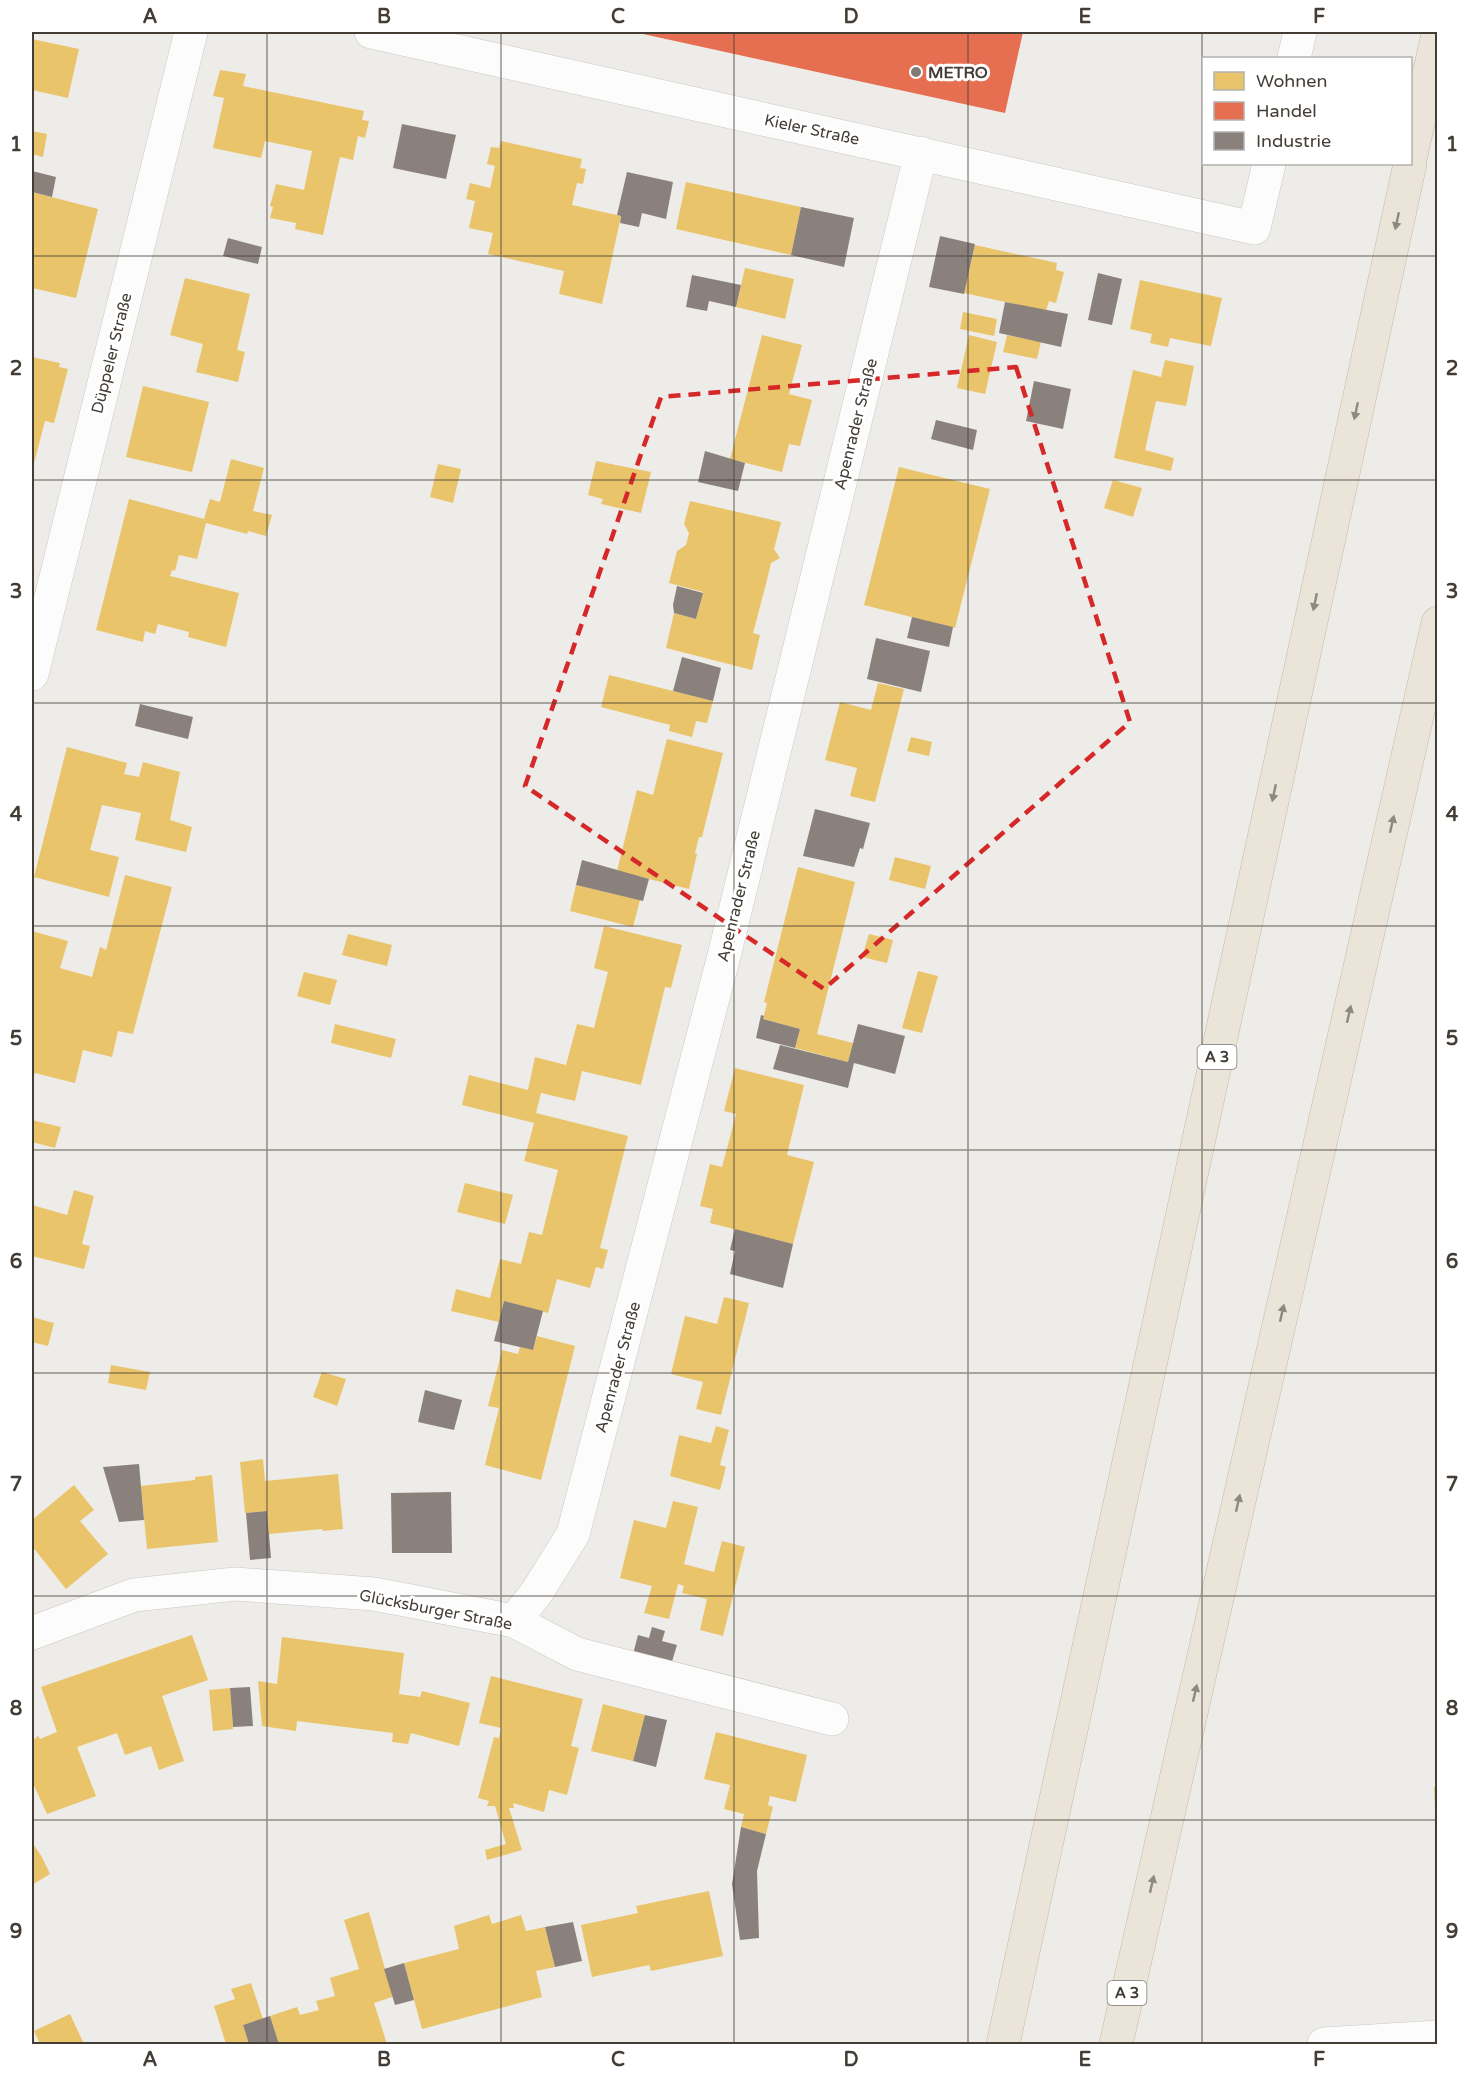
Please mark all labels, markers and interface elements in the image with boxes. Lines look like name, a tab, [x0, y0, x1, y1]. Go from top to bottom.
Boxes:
text: A	[143, 5, 158, 29]
text: B	[377, 5, 391, 29]
text: C	[611, 5, 625, 29]
text: D	[843, 5, 859, 29]
text: E	[1079, 5, 1092, 29]
text: F	[1313, 5, 1325, 29]
legend	[1202, 57, 1412, 165]
place label: METRO	[928, 63, 988, 83]
marker: METRO	[909, 65, 923, 79]
text: Wohnen	[1256, 70, 1327, 92]
text: Handel	[1256, 100, 1317, 122]
street label: Kieler Straße	[762, 110, 861, 150]
text: Industrie	[1256, 130, 1331, 152]
text: 1	[10, 133, 22, 157]
text: 1	[1446, 133, 1458, 157]
one-way arrow	[1392, 211, 1401, 230]
street label: Düppeler Straße	[87, 291, 137, 416]
street label: Apenrader Straße	[830, 356, 882, 492]
text: 2	[10, 357, 22, 381]
text: 2	[1446, 357, 1458, 381]
one-way arrow	[1351, 402, 1360, 421]
text: 3	[10, 580, 22, 604]
text: 3	[1446, 580, 1458, 604]
one-way arrow	[1310, 593, 1319, 612]
one-way arrow	[1269, 783, 1278, 802]
text: 4	[10, 803, 23, 827]
text: 4	[1446, 803, 1459, 827]
one-way arrow	[1388, 814, 1397, 833]
street label: Apenrader Straße	[713, 828, 765, 964]
one-way arrow	[1345, 1005, 1355, 1023]
text: 5	[10, 1027, 22, 1051]
text: 5	[1446, 1027, 1458, 1051]
road number: A 3	[1198, 1045, 1236, 1069]
text: 6	[10, 1250, 22, 1274]
text: 6	[1446, 1250, 1458, 1274]
street label: Apenrader Straße	[591, 1300, 645, 1435]
one-way arrow	[1277, 1304, 1287, 1322]
text: 7	[10, 1473, 22, 1497]
text: 7	[1446, 1473, 1458, 1497]
one-way arrow	[1234, 1494, 1244, 1512]
street label: Glücksburger Straße	[358, 1585, 514, 1635]
one-way arrow	[1191, 1684, 1201, 1703]
text: 8	[10, 1697, 22, 1721]
text: 8	[1446, 1697, 1458, 1721]
one-way arrow	[1148, 1874, 1158, 1893]
text: 9	[10, 1920, 22, 1944]
text: 9	[1446, 1920, 1458, 1944]
road number: A 3	[1108, 1981, 1146, 2005]
text: A	[143, 2048, 158, 2072]
text: B	[377, 2048, 391, 2072]
text: C	[611, 2048, 625, 2072]
text: D	[843, 2048, 859, 2072]
text: E	[1079, 2048, 1092, 2072]
text: F	[1313, 2048, 1325, 2072]

